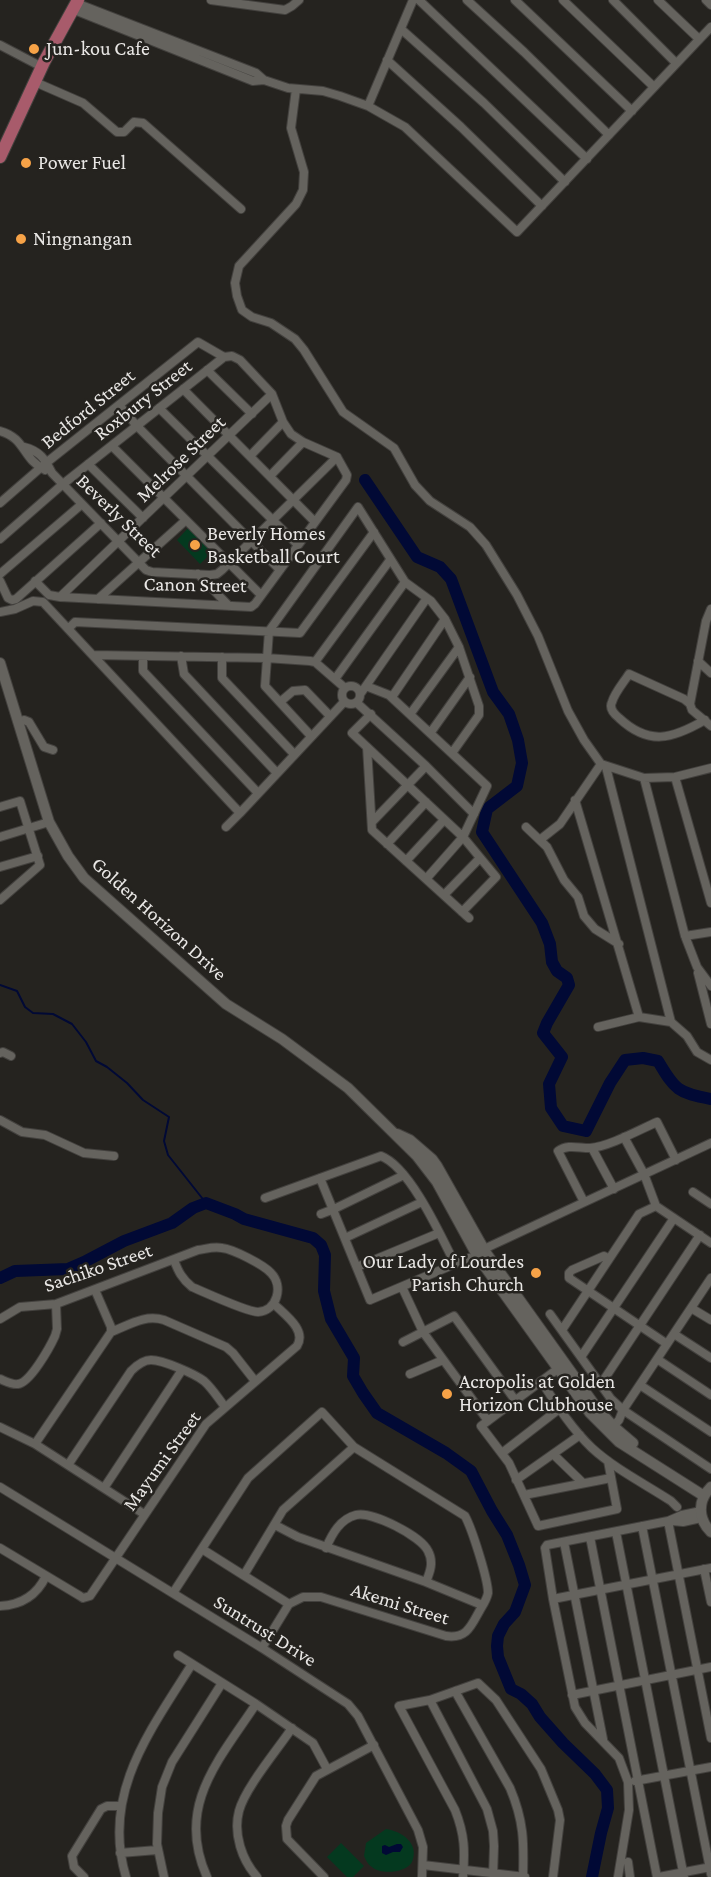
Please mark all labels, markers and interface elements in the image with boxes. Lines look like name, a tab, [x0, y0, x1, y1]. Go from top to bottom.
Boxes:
place label: Jun-kou Cafe	[46, 37, 150, 61]
marker: Jun-kou Cafe	[27, 42, 41, 56]
place label: Power Fuel	[38, 151, 126, 175]
marker: Power Fuel	[19, 156, 33, 170]
place label: Ningnangan	[33, 227, 132, 251]
marker: Ningnangan	[14, 232, 28, 246]
street label: Roxbury Street	[89, 354, 197, 446]
street label: Bedford Street	[36, 364, 140, 454]
street label: Melrose Street	[131, 411, 231, 507]
street label: Beverly Street	[71, 469, 167, 563]
place label: Beverly Homes Basketball Court	[207, 522, 340, 569]
marker: Beverly Homes Basketball Court	[188, 538, 202, 552]
street label: Canon Street	[143, 572, 247, 598]
street label: Golden Horizon Drive	[87, 852, 231, 986]
street label: Sachiko Street	[41, 1238, 155, 1298]
place label: Our Lady of Lourdes Parish Church	[362, 1250, 524, 1297]
marker: Our Lady of Lourdes Parish Church	[529, 1266, 543, 1280]
place label: Acropolis at Golden Horizon Clubhouse	[459, 1370, 615, 1417]
marker: Acropolis at Golden Horizon Clubhouse	[440, 1387, 454, 1401]
street label: Mayumi Street	[118, 1406, 206, 1516]
street label: Akemi Street	[348, 1578, 452, 1630]
street label: Suntrust Drive	[209, 1590, 321, 1672]

